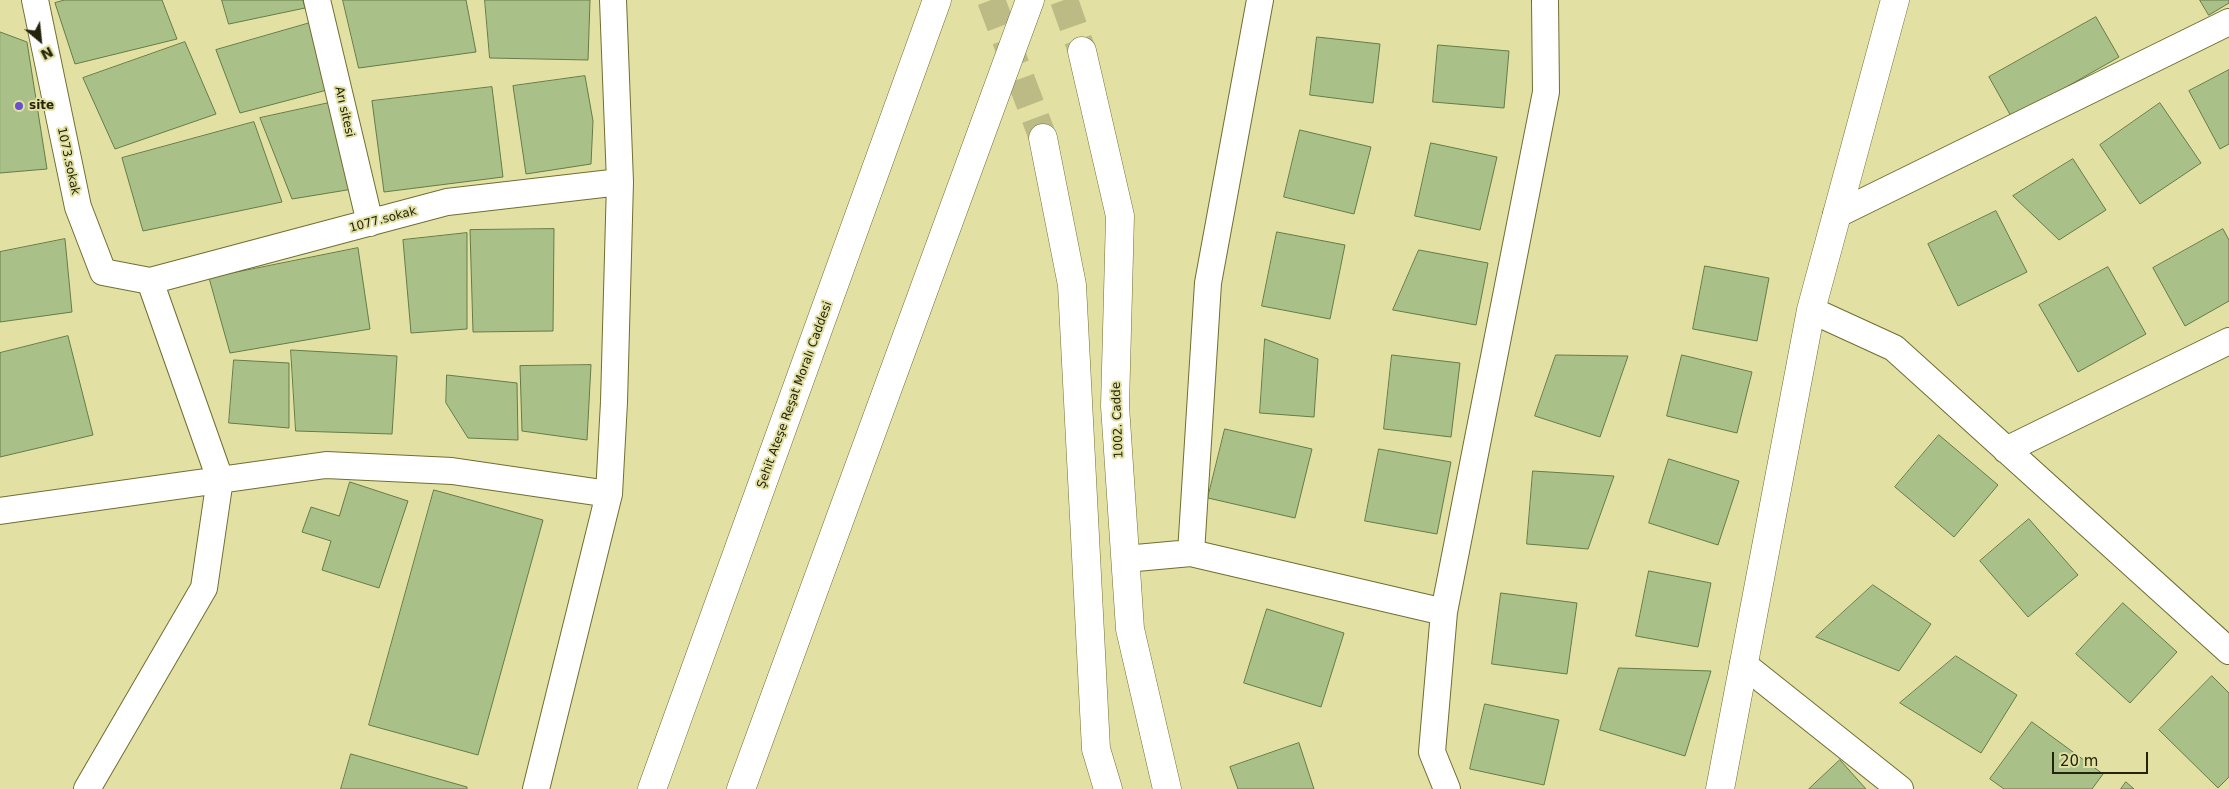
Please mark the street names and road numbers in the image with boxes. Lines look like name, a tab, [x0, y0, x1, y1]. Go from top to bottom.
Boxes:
street label: Arı sitesi	[331, 85, 357, 139]
street label: 1073.sokak	[54, 126, 82, 196]
street label: 1077.sokak	[348, 204, 418, 236]
street label: Şehit Ateşe Reşat Moralı Caddesi	[754, 300, 836, 490]
street label: 1002. Cadde	[1109, 382, 1127, 458]

